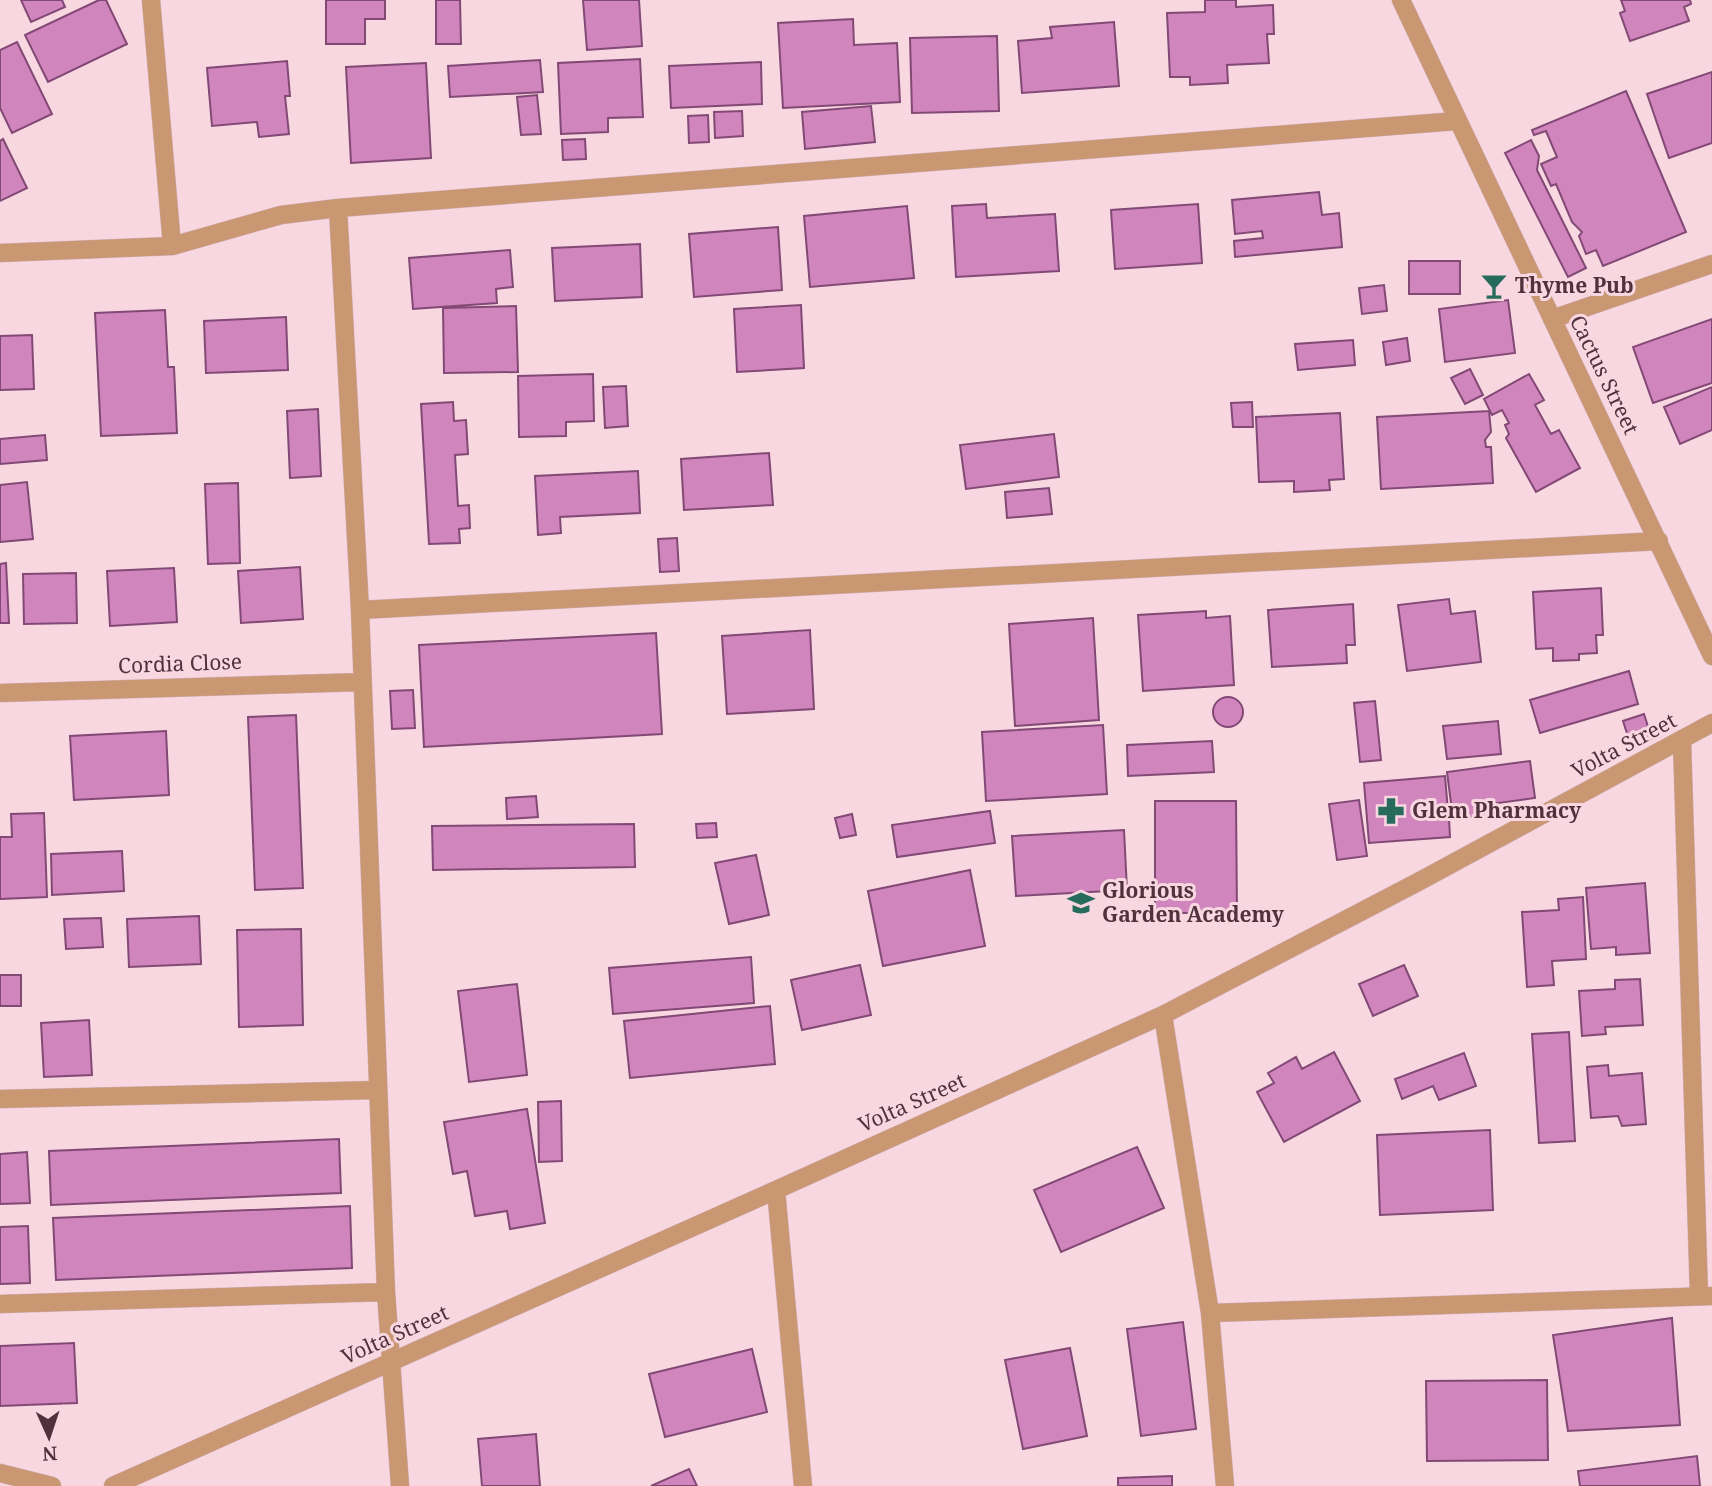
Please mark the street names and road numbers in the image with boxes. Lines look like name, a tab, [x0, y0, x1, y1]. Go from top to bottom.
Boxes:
street label: Cactus Street	[1564, 310, 1646, 439]
street label: Cordia Close	[117, 647, 242, 679]
street label: Volta Street	[1566, 706, 1681, 784]
street label: Volta Street	[853, 1066, 970, 1138]
street label: Volta Street	[336, 1298, 453, 1370]

